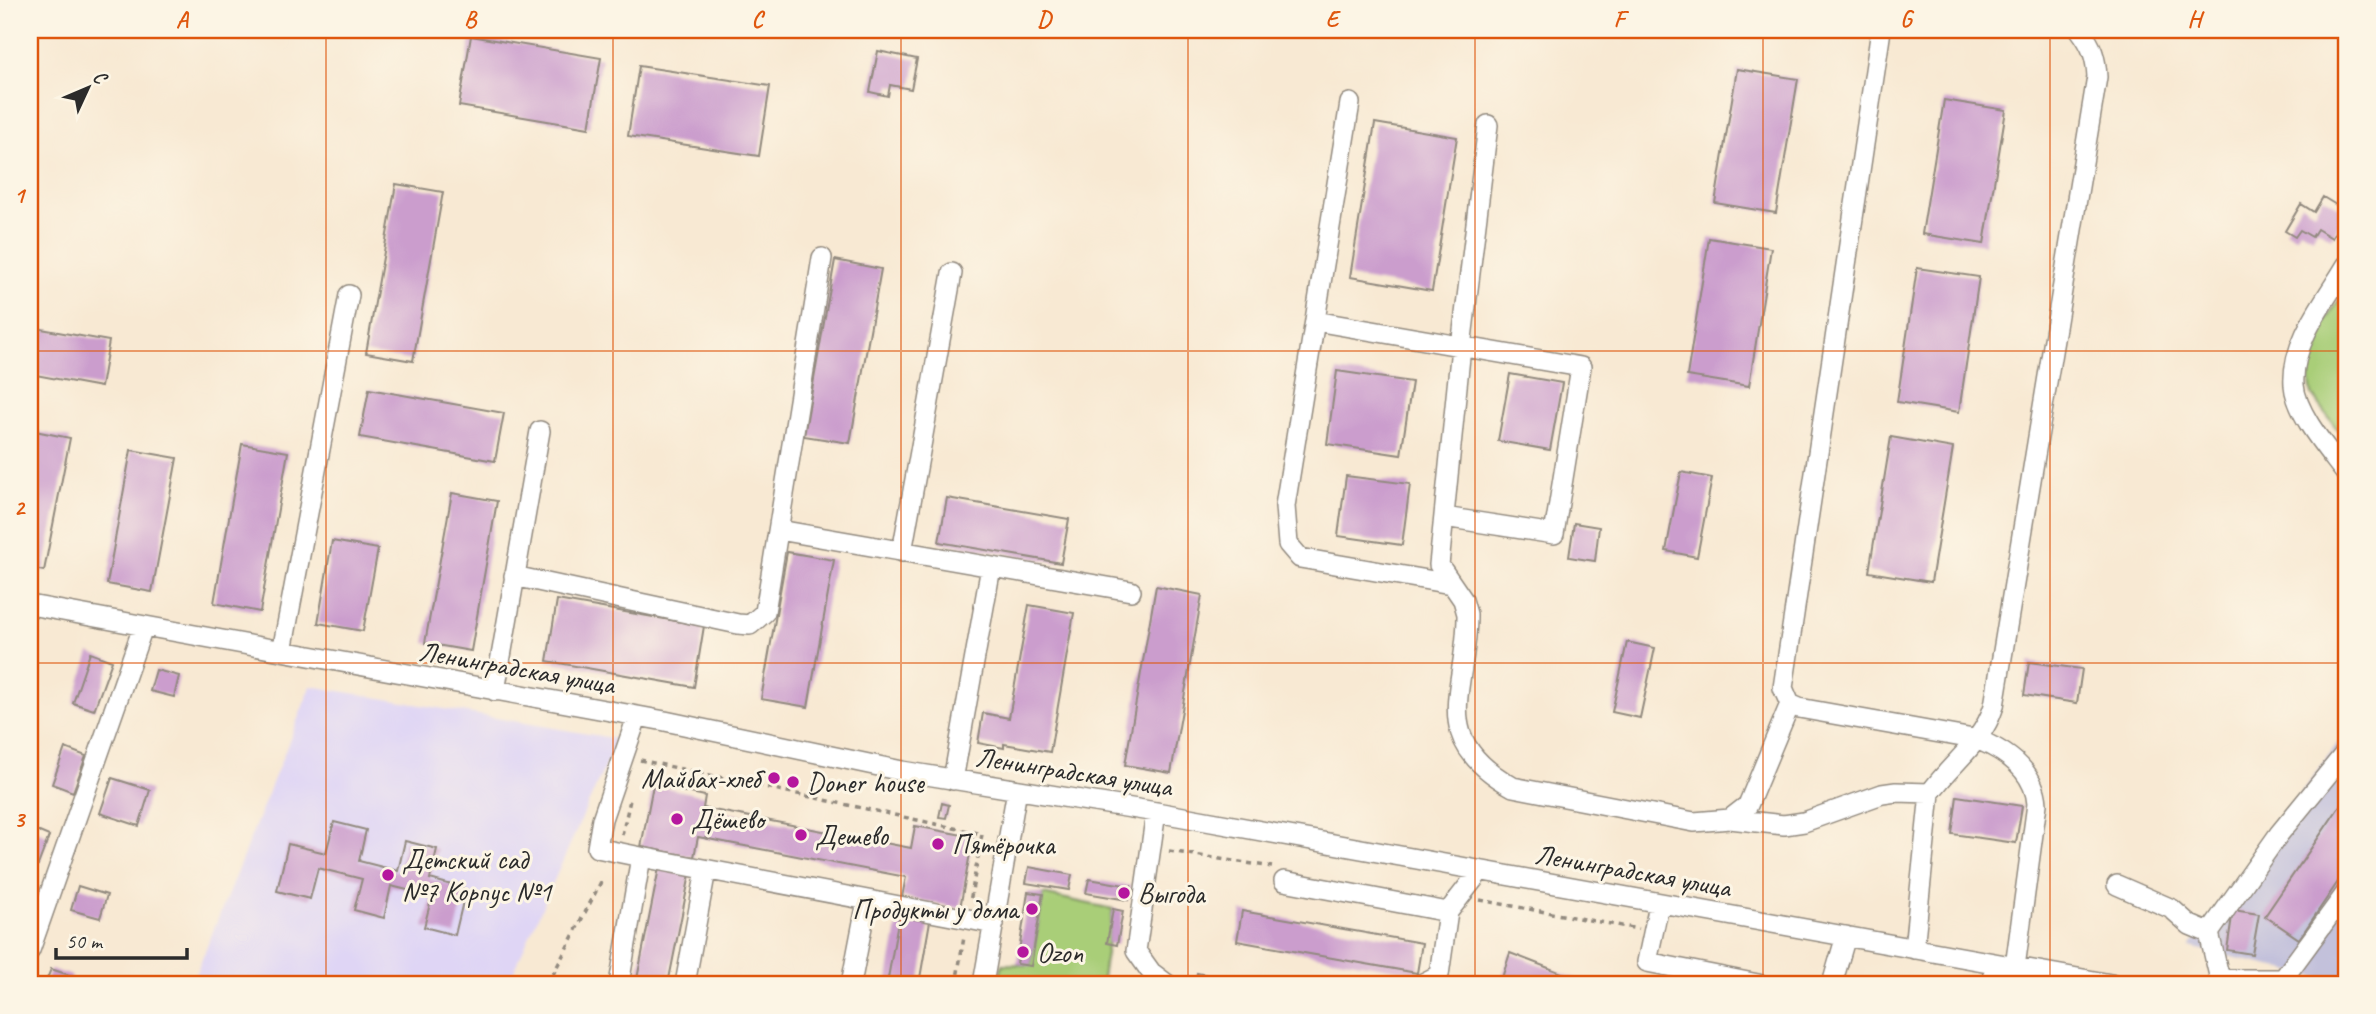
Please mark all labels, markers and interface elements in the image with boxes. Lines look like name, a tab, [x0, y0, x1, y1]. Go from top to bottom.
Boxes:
text: A	[176, 5, 190, 34]
text: B	[464, 5, 478, 34]
text: C	[752, 5, 766, 34]
text: D	[1037, 5, 1053, 34]
text: E	[1326, 5, 1342, 34]
text: F	[1614, 5, 1630, 34]
text: G	[1900, 5, 1915, 34]
text: H	[2187, 5, 2205, 34]
north arrow	[52, 52, 122, 122]
text: С	[88, 65, 113, 90]
text: 1	[14, 181, 27, 210]
text: 2	[14, 493, 27, 522]
street label: Ленинградская улица	[416, 633, 619, 702]
street label: Ленинградская улица	[973, 739, 1176, 805]
place label: Майбах-хлеб	[641, 761, 766, 796]
place label: Doner house	[807, 765, 925, 800]
marker: Майбах-хлеб	[766, 770, 782, 786]
marker: Doner house	[785, 774, 801, 790]
place label: Дёшево	[691, 802, 767, 837]
text: 3	[14, 805, 27, 834]
marker: Дёшево	[669, 811, 685, 827]
place label: Дешево	[815, 818, 890, 853]
marker: Дешево	[793, 827, 809, 843]
place label: Пятёрочка	[952, 827, 1056, 862]
marker: Пятёрочка	[930, 836, 946, 852]
street label: Ленинградская улица	[1532, 836, 1735, 905]
place label: Детский сад №7 Корпус №1	[402, 842, 553, 909]
marker: Детский сад №7 Корпус №1	[380, 867, 396, 883]
place label: Выгода	[1138, 876, 1206, 911]
marker: Выгода	[1116, 885, 1132, 901]
place label: Продукты у дома	[852, 892, 1021, 927]
marker: Продукты у дома	[1024, 901, 1040, 917]
scale bar	[56, 916, 187, 960]
text: 50 m	[66, 928, 104, 954]
place label: Ozon	[1037, 935, 1083, 970]
marker: Ozon	[1015, 944, 1031, 960]

